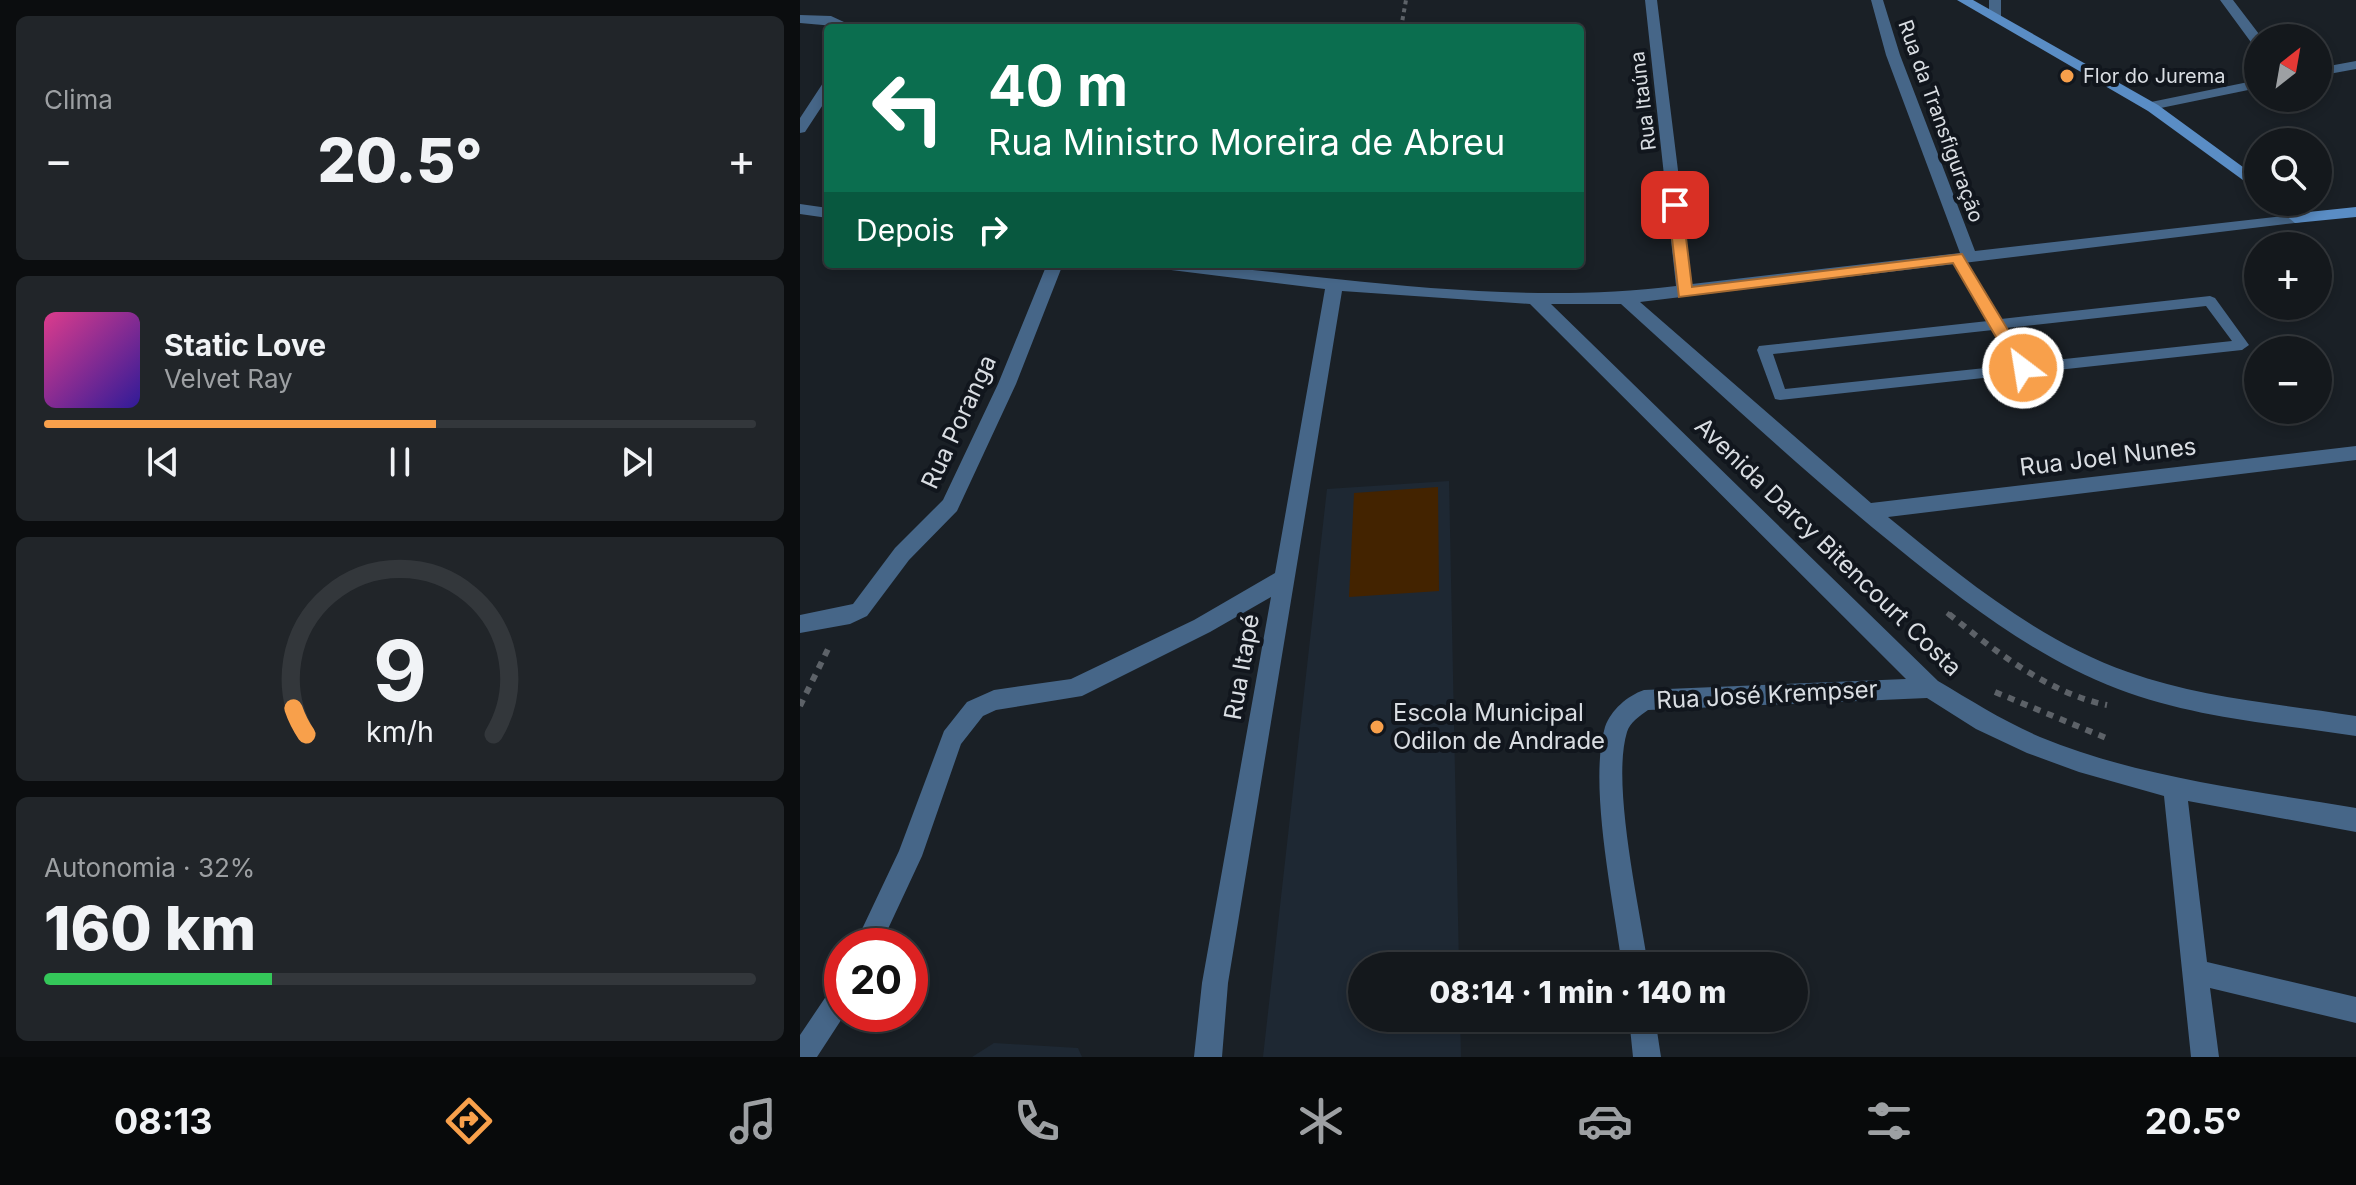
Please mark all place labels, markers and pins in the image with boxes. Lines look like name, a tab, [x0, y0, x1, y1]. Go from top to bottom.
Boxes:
place label: Flor do Jurema	[2083, 64, 2226, 88]
marker: Flor do Jurema	[2058, 67, 2076, 85]
pin	[1641, 171, 1709, 239]
place label: Escola Municipal Odilon de Andrade	[1393, 698, 1605, 755]
marker: Escola Municipal Odilon de Andrade	[1368, 718, 1386, 736]

